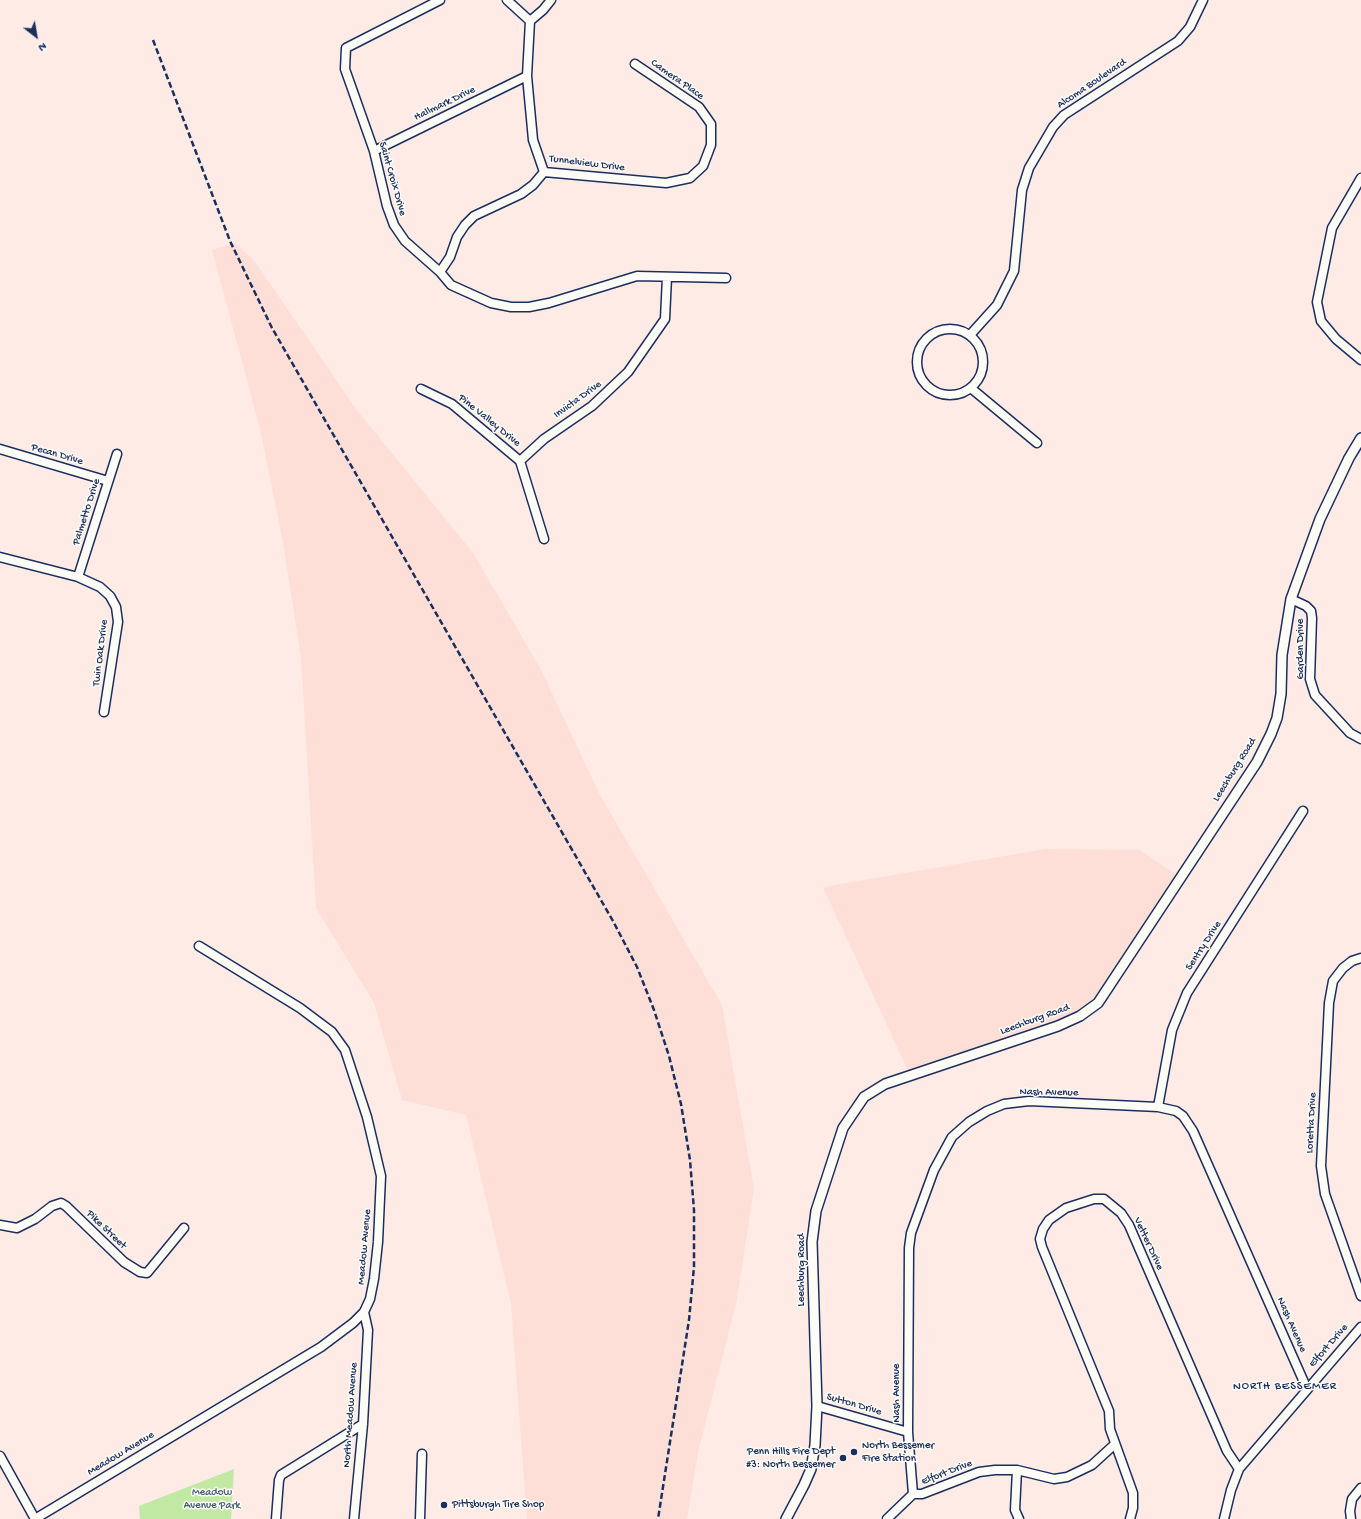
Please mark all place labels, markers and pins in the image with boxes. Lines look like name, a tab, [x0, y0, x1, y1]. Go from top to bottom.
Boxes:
place label: North Bessemer FIre Station	[862, 1439, 934, 1465]
place label: Penn Hills Fire Dept #3: North Bessemer	[746, 1445, 835, 1471]
marker: North Bessemer FIre Station	[849, 1447, 859, 1457]
marker: Penn Hills Fire Dept #3: North Bessemer	[838, 1453, 848, 1463]
place label: Pittsburgh Tire Shop	[452, 1498, 544, 1512]
marker: Pittsburgh Tire Shop	[439, 1500, 449, 1510]

